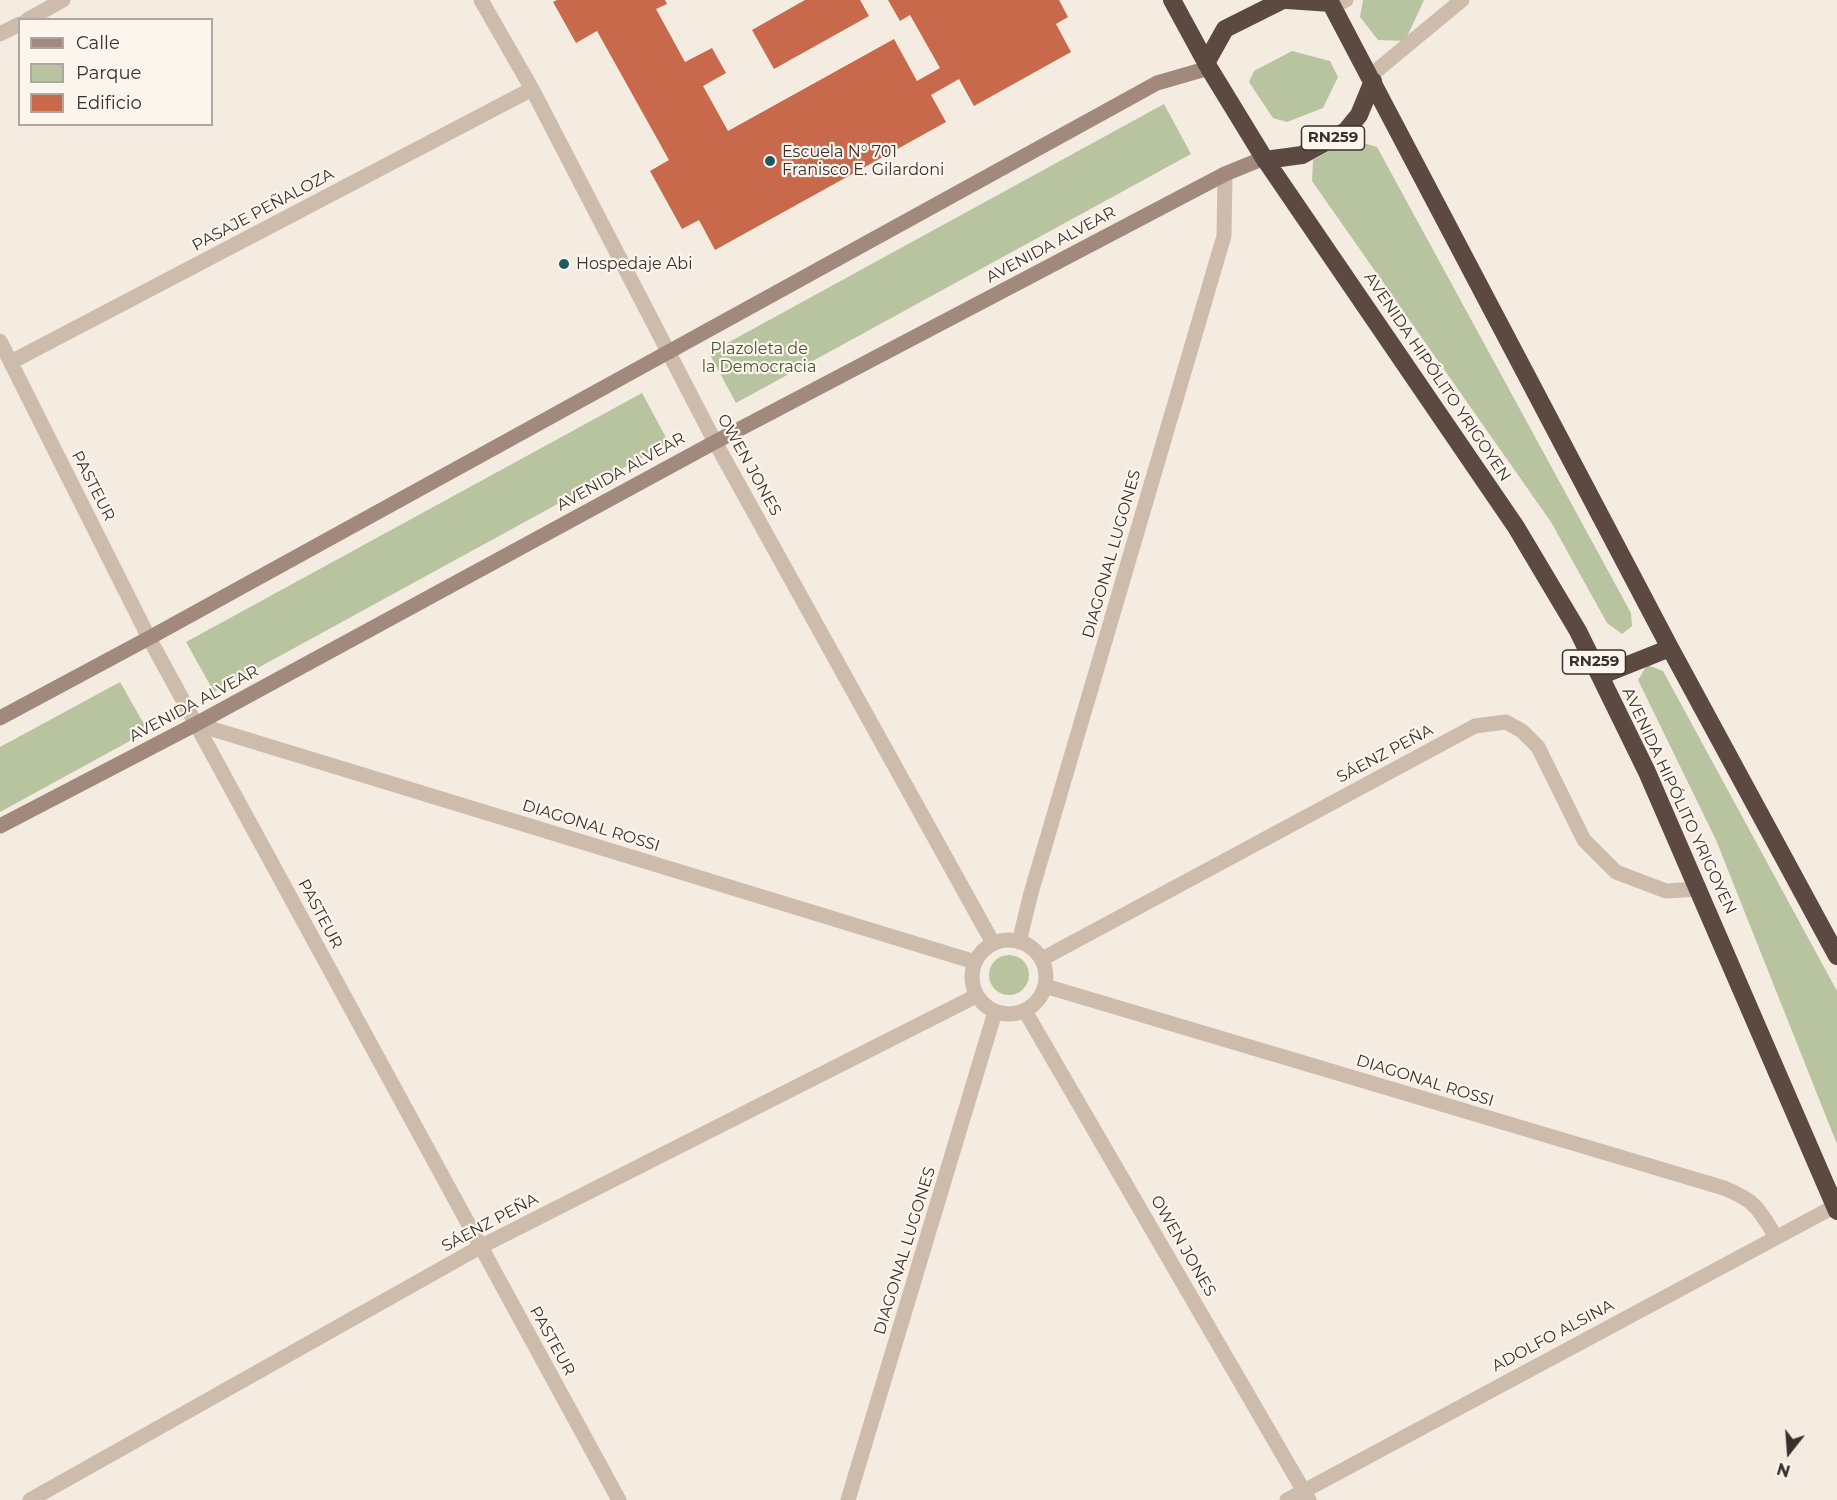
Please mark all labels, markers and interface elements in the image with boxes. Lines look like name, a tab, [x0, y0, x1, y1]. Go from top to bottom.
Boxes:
legend	[18, 18, 213, 126]
text: Calle	[76, 32, 120, 54]
text: Parque	[76, 62, 141, 84]
text: Edificio	[76, 92, 142, 114]
road number: RN259	[1302, 126, 1364, 150]
place label: Escuela N° 701 Franisco E. Gilardoni	[782, 142, 944, 180]
marker: Escuela N° 701 Franisco E. Gilardoni	[763, 154, 777, 168]
street label: PASAJE PEÑALOZA	[189, 165, 337, 255]
street label: AVENIDA ALVEAR	[983, 203, 1119, 287]
place label: Hospedaje Abi	[576, 254, 693, 274]
marker: Hospedaje Abi	[557, 257, 571, 271]
street label: AVENIDA HIPÓLITO YRIGOYEN	[1360, 269, 1514, 485]
park label: Plazoleta de la Democracia	[702, 339, 816, 377]
street label: OWEN JONES	[713, 411, 785, 519]
street label: AVENIDA ALVEAR	[553, 429, 689, 515]
street label: PASTEUR	[67, 448, 119, 524]
street label: DIAGONAL LUGONES	[1079, 467, 1145, 641]
road number: RN259	[1562, 650, 1626, 674]
street label: AVENIDA ALVEAR	[126, 662, 262, 746]
street label: AVENIDA HIPÓLITO YRIGOYEN	[1618, 685, 1740, 917]
street label: SÁENZ PEÑA	[1334, 721, 1436, 787]
street label: DIAGONAL ROSSI	[520, 796, 662, 856]
street label: PASTEUR	[294, 876, 346, 952]
street label: DIAGONAL ROSSI	[1354, 1051, 1496, 1111]
street label: DIAGONAL LUGONES	[870, 1165, 940, 1337]
street label: SÁENZ PEÑA	[439, 1190, 541, 1256]
street label: OWEN JONES	[1146, 1192, 1220, 1300]
street label: ADOLFO ALSINA	[1489, 1296, 1617, 1376]
street label: PASTEUR	[525, 1303, 579, 1379]
north arrow	[1759, 1422, 1819, 1482]
text: N	[1775, 1459, 1793, 1481]

